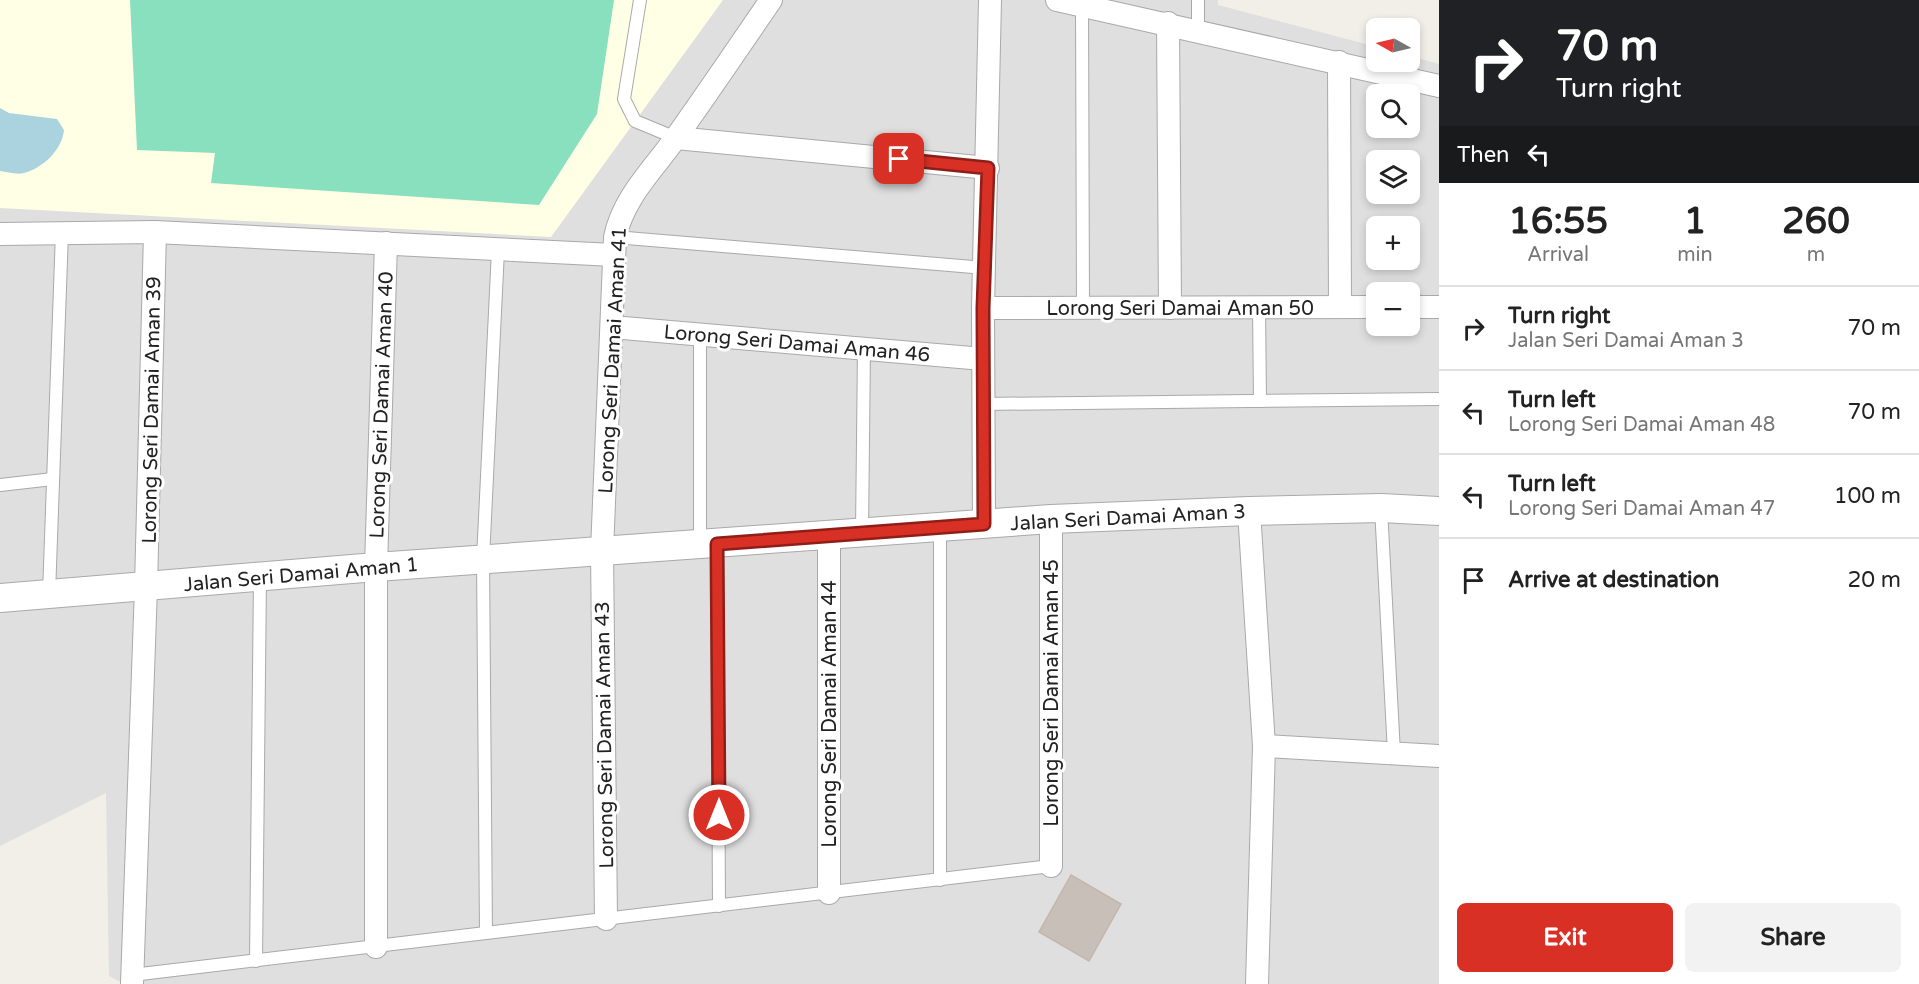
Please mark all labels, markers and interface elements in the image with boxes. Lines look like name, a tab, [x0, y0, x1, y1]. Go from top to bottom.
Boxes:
north arrow	[1366, 18, 1420, 72]
map controls	[1366, 18, 1420, 336]
text: 70 m	[1556, 21, 1658, 72]
icon: right	[1457, 24, 1535, 102]
text: Turn right	[1556, 72, 1682, 105]
button: search	[1366, 84, 1420, 138]
pin	[873, 133, 924, 184]
icon: left	[1522, 138, 1555, 171]
icon: arrive	[882, 142, 915, 175]
text: Then	[1457, 142, 1510, 168]
button: layers	[1366, 150, 1420, 204]
text: 16:55	[1508, 200, 1608, 243]
text: 1	[1684, 200, 1706, 243]
text: 260	[1782, 200, 1850, 243]
button: +	[1366, 216, 1420, 270]
street label: Lorong Seri Damai Aman 41	[594, 226, 632, 494]
text: Arrival	[1527, 243, 1589, 267]
text: min	[1677, 243, 1713, 267]
text: m	[1807, 243, 1825, 267]
street label: Lorong Seri Damai Aman 40	[365, 271, 399, 539]
street label: Lorong Seri Damai Aman 39	[138, 276, 166, 544]
button: −	[1366, 282, 1420, 336]
street label: Lorong Seri Damai Aman 50	[1046, 297, 1314, 321]
text: Turn right	[1508, 303, 1610, 329]
icon: right	[1457, 312, 1490, 345]
text: 70 m	[1847, 315, 1901, 341]
street label: Lorong Seri Damai Aman 46	[663, 320, 931, 368]
text: Jalan Seri Damai Aman 3	[1508, 329, 1744, 353]
text: Turn left	[1508, 387, 1596, 413]
icon: left	[1457, 396, 1490, 429]
text: 70 m	[1847, 399, 1901, 425]
text: Lorong Seri Damai Aman 48	[1508, 413, 1775, 437]
text: Turn left	[1508, 471, 1596, 497]
icon: left	[1457, 480, 1490, 513]
text: 100 m	[1834, 483, 1901, 509]
text: Lorong Seri Damai Aman 47	[1508, 497, 1775, 521]
street label: Jalan Seri Damai Aman 3	[1010, 500, 1246, 536]
street label: Jalan Seri Damai Aman 1	[183, 553, 420, 597]
street label: Lorong Seri Damai Aman 45	[1040, 559, 1064, 827]
icon: arrive	[1457, 564, 1490, 597]
text: Arrive at destination	[1508, 567, 1719, 593]
text: 20 m	[1847, 567, 1901, 593]
street label: Lorong Seri Damai Aman 44	[818, 580, 842, 848]
street label: Lorong Seri Damai Aman 43	[591, 601, 619, 869]
position arrow	[687, 783, 751, 847]
button: Exit	[1457, 903, 1673, 972]
button: Share	[1685, 903, 1901, 972]

